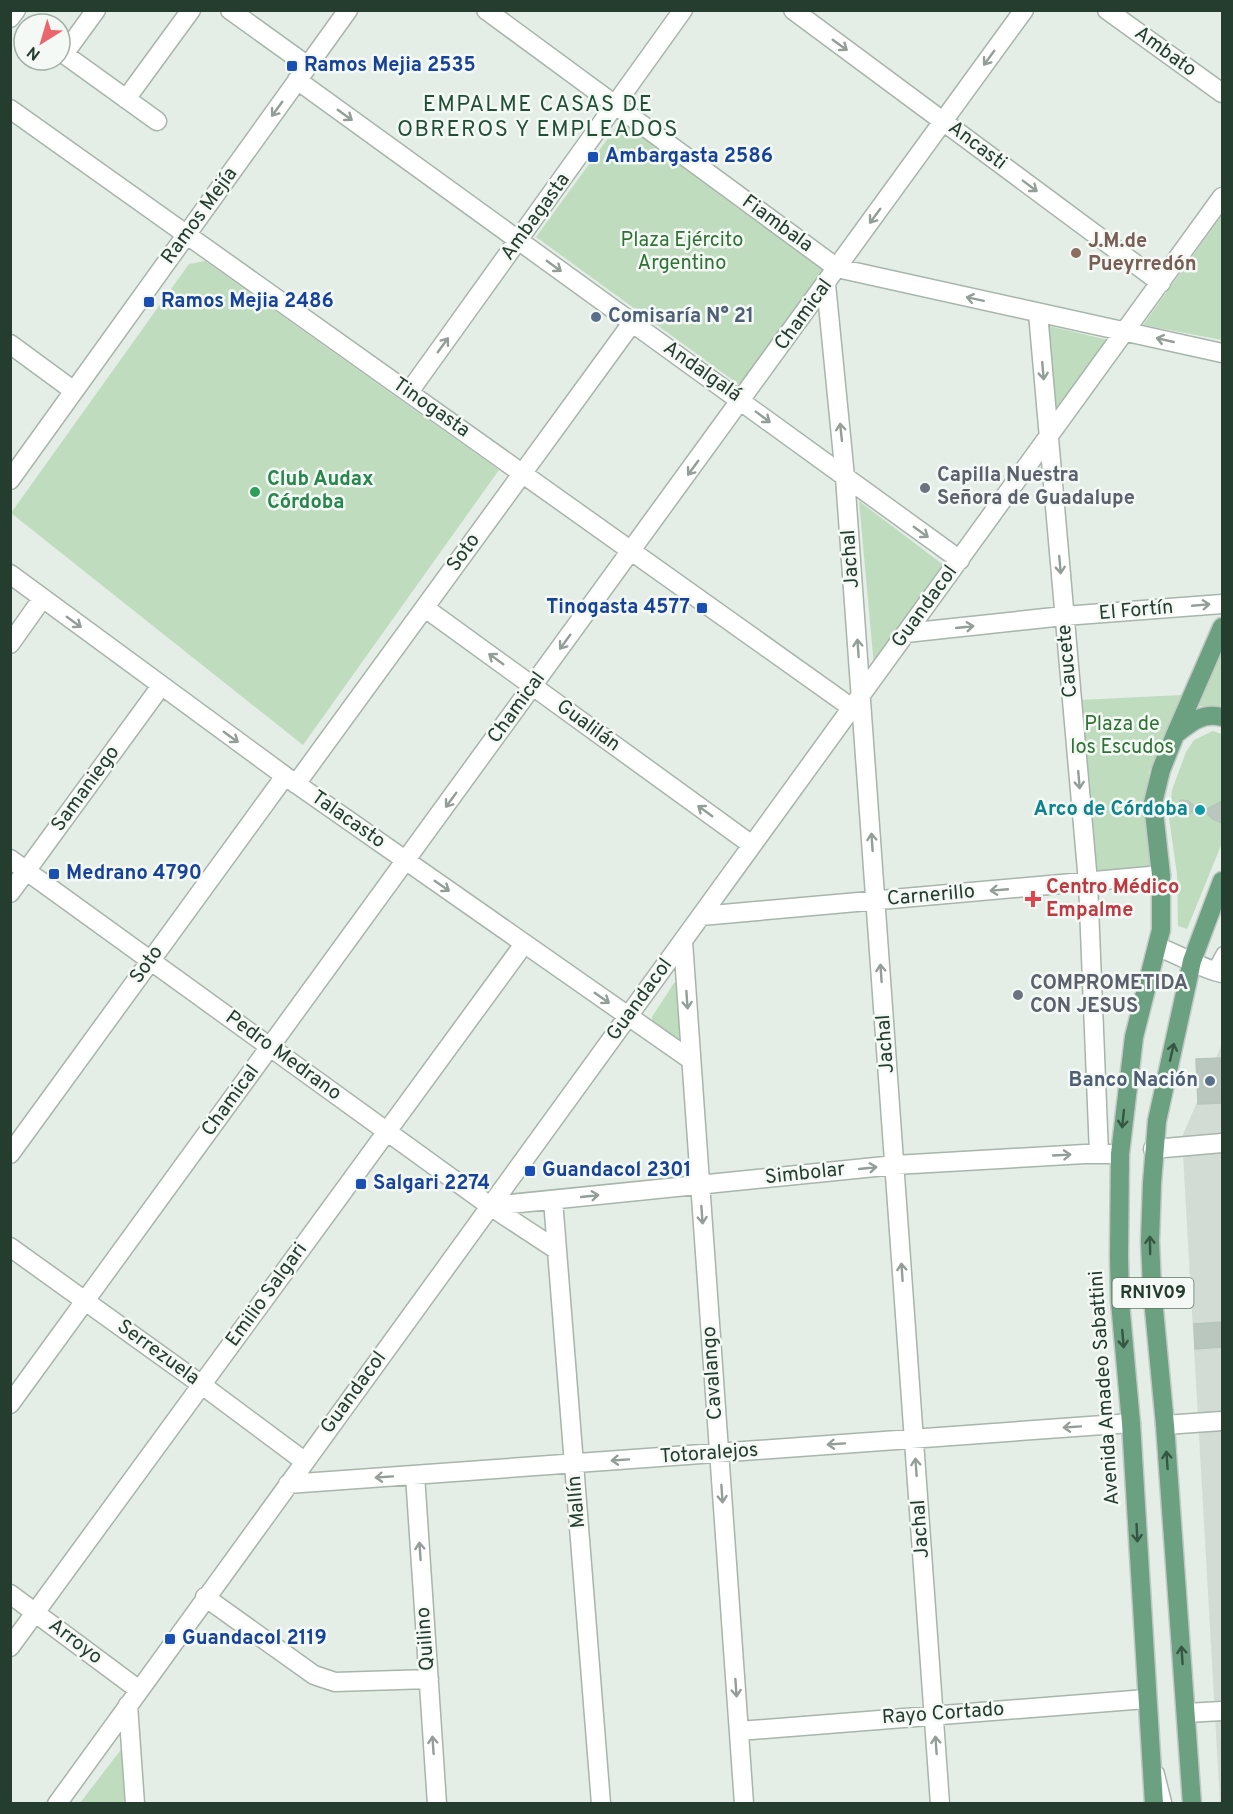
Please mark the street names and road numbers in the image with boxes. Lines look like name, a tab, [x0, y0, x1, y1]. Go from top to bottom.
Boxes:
street label: Ambato	[1129, 21, 1201, 83]
street label: Ancasti	[942, 115, 1012, 177]
street label: Ramos Mejía	[156, 162, 244, 270]
street label: Ambagasta	[496, 168, 576, 266]
street label: Fiambala	[736, 189, 818, 259]
street label: Chamical	[769, 274, 839, 356]
street label: Andalgalá	[658, 336, 746, 408]
street label: Tinogasta	[387, 372, 475, 444]
street label: Soto	[441, 529, 487, 577]
street label: Jachal	[836, 529, 866, 589]
street label: Guandacol	[886, 560, 964, 654]
street label: El Fortín	[1098, 595, 1174, 627]
street label: Caucete	[1052, 623, 1084, 699]
street label: Chamical	[482, 667, 552, 749]
street label: Gualilán	[551, 694, 625, 758]
street label: Samaniego	[46, 741, 126, 837]
street label: Talacasto	[306, 785, 390, 855]
street label: Carnerillo	[886, 879, 976, 913]
street label: Soto	[124, 941, 170, 989]
street label: Guandacol	[601, 953, 679, 1047]
street label: Pedro Medrano	[220, 1005, 346, 1107]
street label: Jachal	[871, 1014, 901, 1074]
street label: Chamical	[196, 1060, 266, 1142]
street label: Simbolar	[764, 1157, 847, 1191]
street label: Emilio Salgari	[220, 1238, 314, 1352]
street label: Avenida Amadeo Sabattini	[1084, 1270, 1126, 1506]
road number: RN1V09	[1112, 1278, 1194, 1308]
street label: Serrezuela	[112, 1314, 204, 1392]
street label: Cavalango	[697, 1325, 729, 1421]
street label: Guandacol	[315, 1346, 393, 1440]
street label: Totoralejos	[659, 1438, 759, 1470]
street label: Mallín	[562, 1475, 592, 1529]
street label: Jachal	[906, 1499, 936, 1559]
street label: Quilino	[411, 1606, 441, 1672]
street label: Arroyo	[43, 1613, 107, 1671]
street label: Rayo Cortado	[881, 1697, 1005, 1731]

